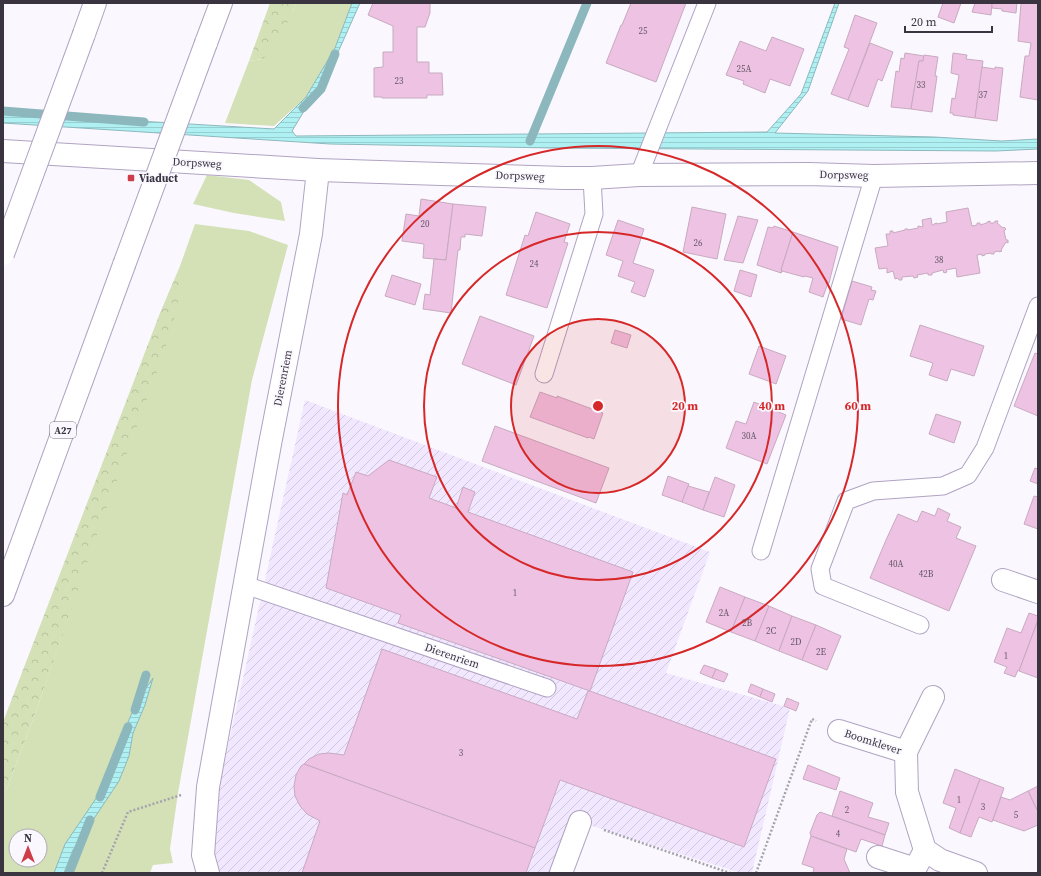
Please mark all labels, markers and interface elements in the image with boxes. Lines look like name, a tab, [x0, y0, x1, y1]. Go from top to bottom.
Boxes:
scale bar	[905, 8, 992, 34]
text: 20 m	[911, 14, 937, 30]
house number: 25	[638, 25, 648, 37]
house number: 25A	[737, 63, 752, 75]
house number: 23	[394, 75, 404, 87]
house number: 33	[916, 79, 926, 91]
house number: 37	[978, 89, 988, 101]
street label: Dorpsweg	[172, 154, 222, 172]
street label: Dorpsweg	[819, 167, 869, 183]
street label: Dorpsweg	[495, 168, 545, 184]
place label: Viaduct	[139, 171, 179, 186]
marker: Viaduct	[126, 173, 136, 183]
house number: 20	[420, 218, 430, 230]
house number: 26	[693, 237, 703, 249]
house number: 38	[934, 254, 944, 266]
house number: 24	[529, 258, 539, 270]
street label: Dierenriem	[270, 349, 296, 407]
text: 20 m	[672, 398, 698, 414]
text: 40 m	[759, 398, 785, 414]
text: 60 m	[845, 398, 871, 414]
centre of rings	[591, 399, 605, 413]
road number: A27	[50, 422, 76, 438]
house number: 30A	[742, 430, 757, 442]
house number: 40A	[889, 558, 904, 570]
house number: 42B	[919, 568, 934, 580]
house number: 1	[513, 587, 517, 599]
house number: 2A	[719, 607, 729, 619]
house number: 2B	[742, 617, 752, 629]
house number: 2C	[766, 625, 776, 637]
house number: 2D	[791, 636, 801, 648]
street label: Dierenriem	[423, 640, 481, 672]
house number: 2E	[816, 646, 827, 658]
house number: 1	[1004, 650, 1008, 662]
street label: Boomklever	[842, 726, 904, 758]
house number: 3	[459, 747, 464, 759]
house number: 1	[957, 794, 961, 806]
house number: 3	[981, 801, 986, 813]
house number: 2	[845, 804, 850, 816]
house number: 5	[1014, 809, 1019, 821]
north arrow	[8, 828, 48, 868]
house number: 4	[836, 828, 841, 840]
text: N	[24, 831, 32, 846]

